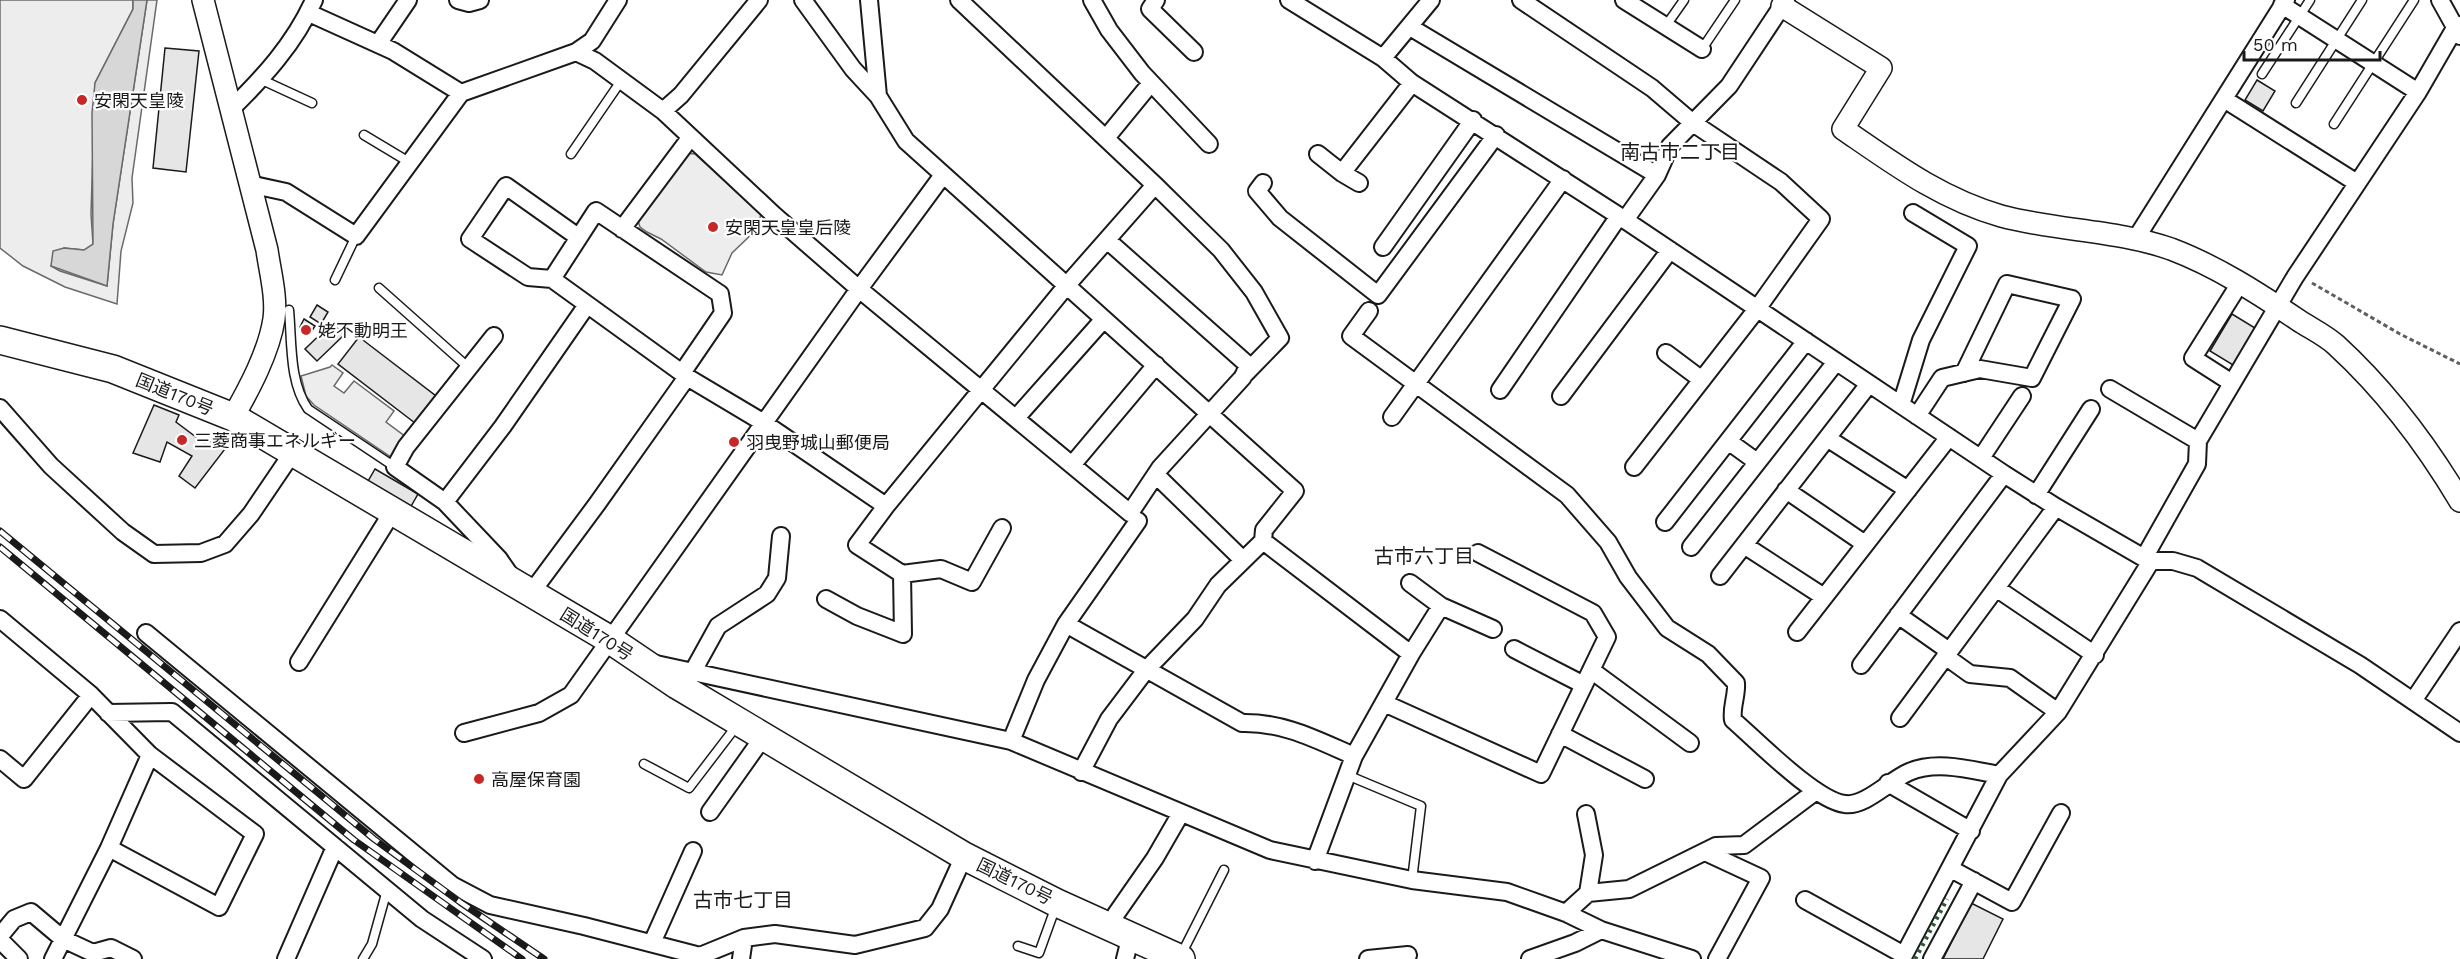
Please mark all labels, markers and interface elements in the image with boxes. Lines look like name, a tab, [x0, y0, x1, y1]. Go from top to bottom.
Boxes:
scale bar	[2244, 24, 2380, 62]
text: 50 m	[2253, 34, 2298, 55]
place label: 安閑天皇陵	[94, 90, 184, 111]
marker: 安閑天皇陵	[75, 93, 89, 107]
district label: 南古市二丁目	[1620, 140, 1740, 164]
place label: 安閑天皇皇后陵	[725, 217, 851, 238]
marker: 安閑天皇皇后陵	[706, 220, 720, 234]
place label: 姥不動明王	[318, 320, 408, 341]
marker: 姥不動明王	[299, 323, 313, 337]
street label: 国道170号	[133, 369, 217, 419]
place label: 三菱商事エネルギー	[194, 430, 356, 451]
place label: 羽曳野城山郵便局	[746, 432, 890, 453]
marker: 三菱商事エネルギー	[175, 433, 189, 447]
marker: 羽曳野城山郵便局	[727, 435, 741, 449]
district label: 古市六丁目	[1374, 544, 1474, 568]
street label: 国道170号	[557, 603, 637, 665]
place label: 高屋保育園	[491, 769, 581, 790]
marker: 高屋保育園	[472, 772, 486, 786]
street label: 国道170号	[974, 854, 1056, 908]
district label: 古市七丁目	[693, 888, 793, 912]

